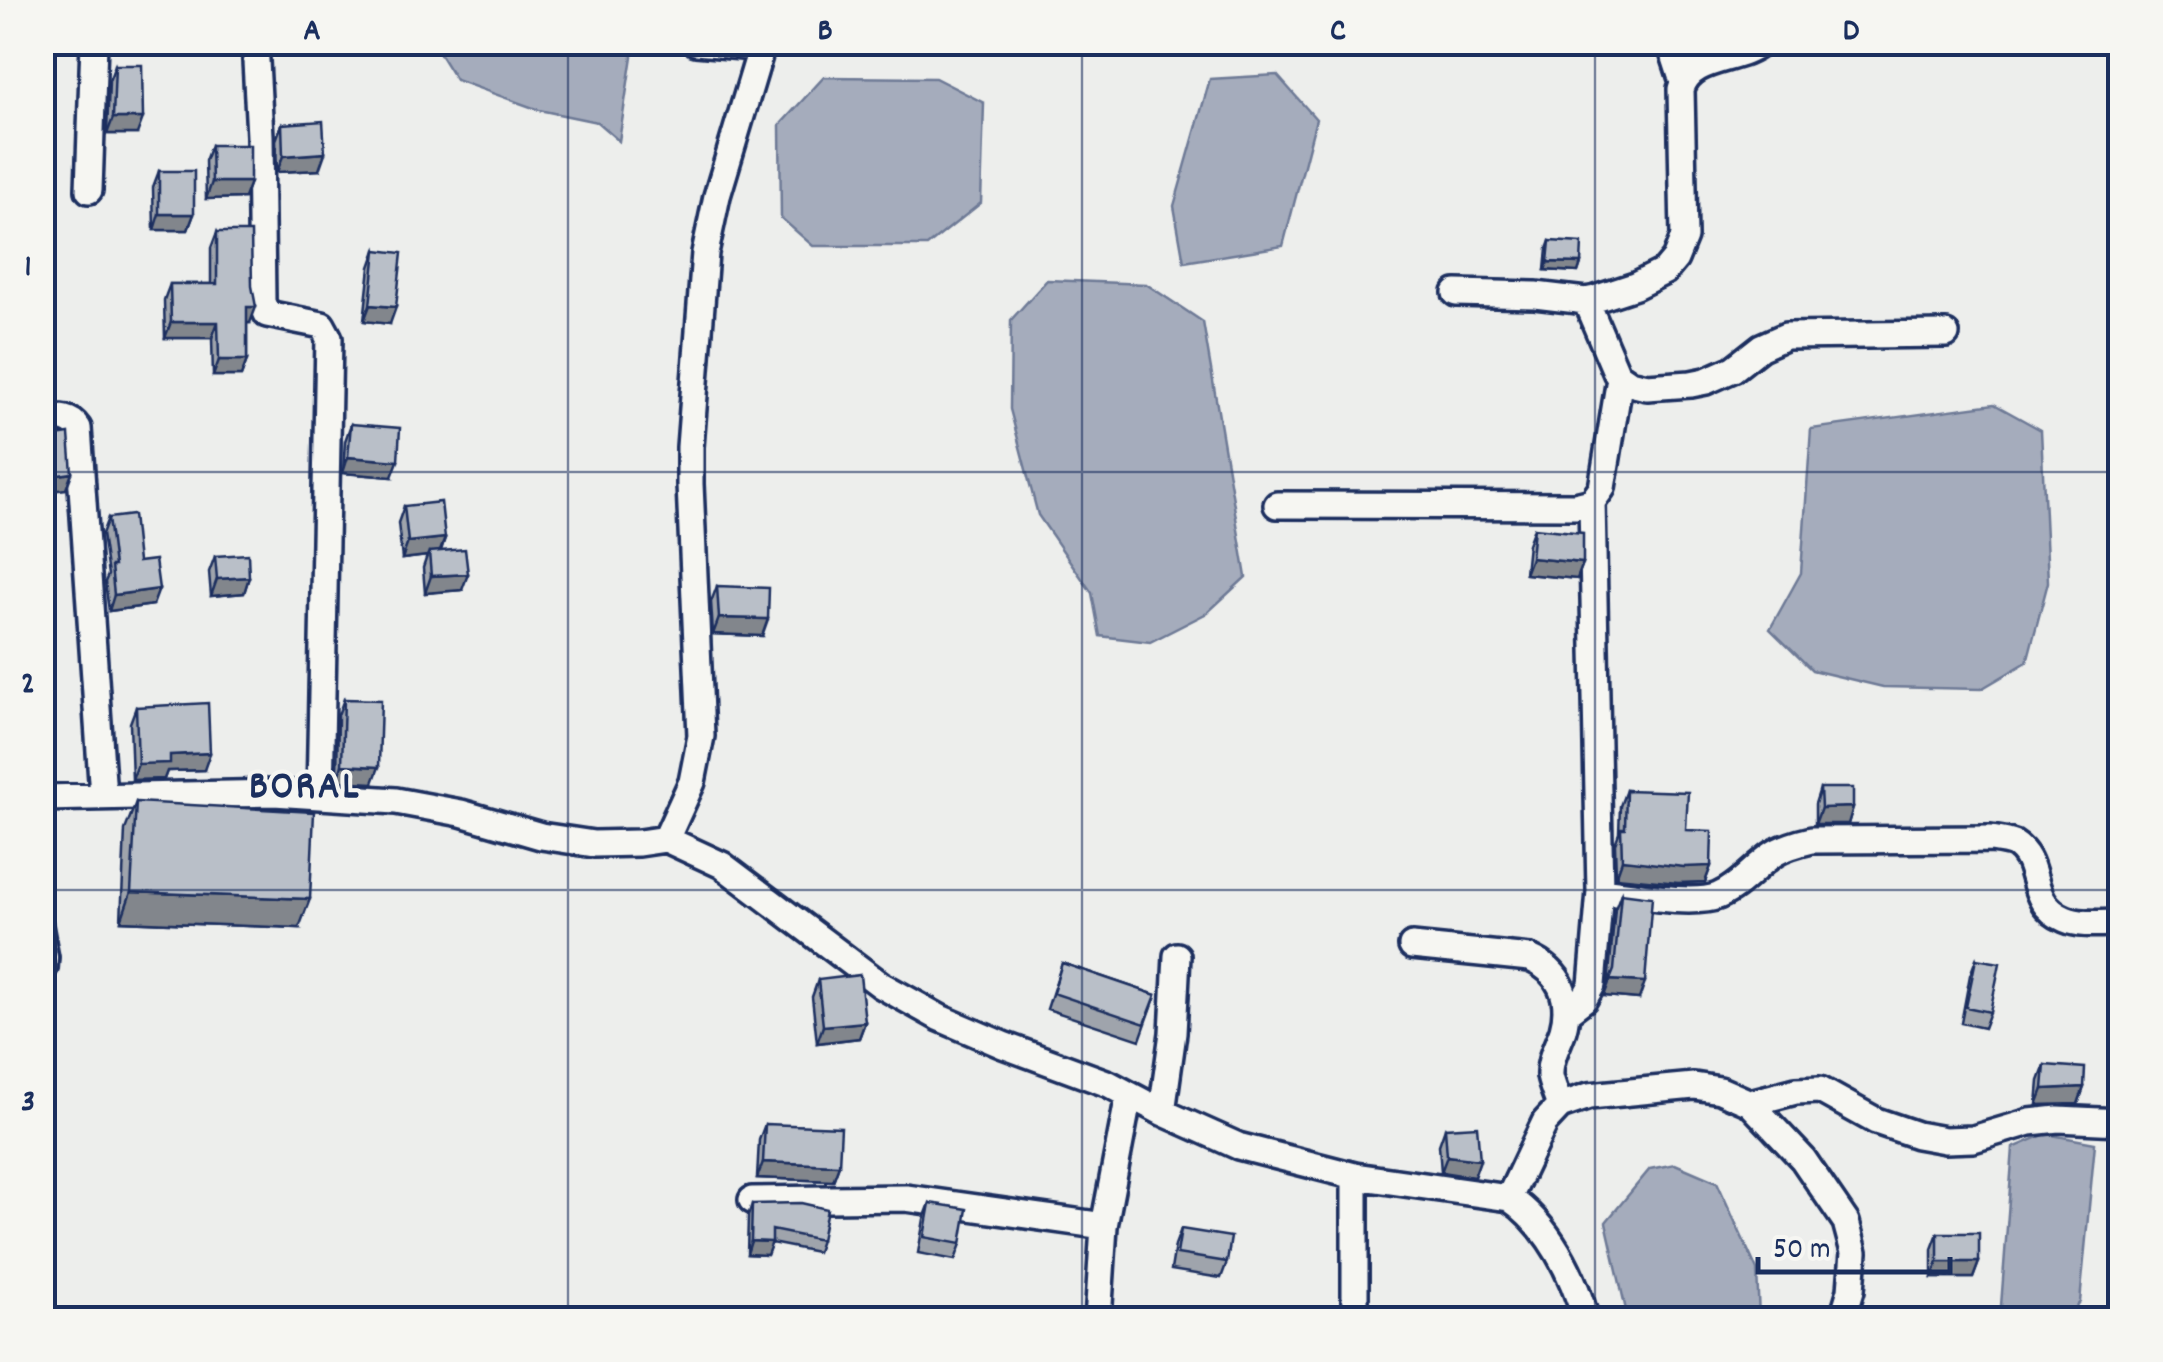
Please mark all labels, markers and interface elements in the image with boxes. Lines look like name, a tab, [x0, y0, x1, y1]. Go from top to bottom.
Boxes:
text: A	[303, 10, 321, 56]
text: B	[817, 10, 833, 56]
text: C	[1330, 10, 1346, 56]
text: D	[1843, 10, 1860, 56]
text: 1	[24, 246, 32, 292]
text: 2	[21, 663, 35, 709]
district label: BORAL	[249, 761, 361, 818]
text: 3	[21, 1081, 35, 1127]
scale bar	[1758, 1212, 1950, 1274]
text: 50 m	[1773, 1230, 1831, 1273]

